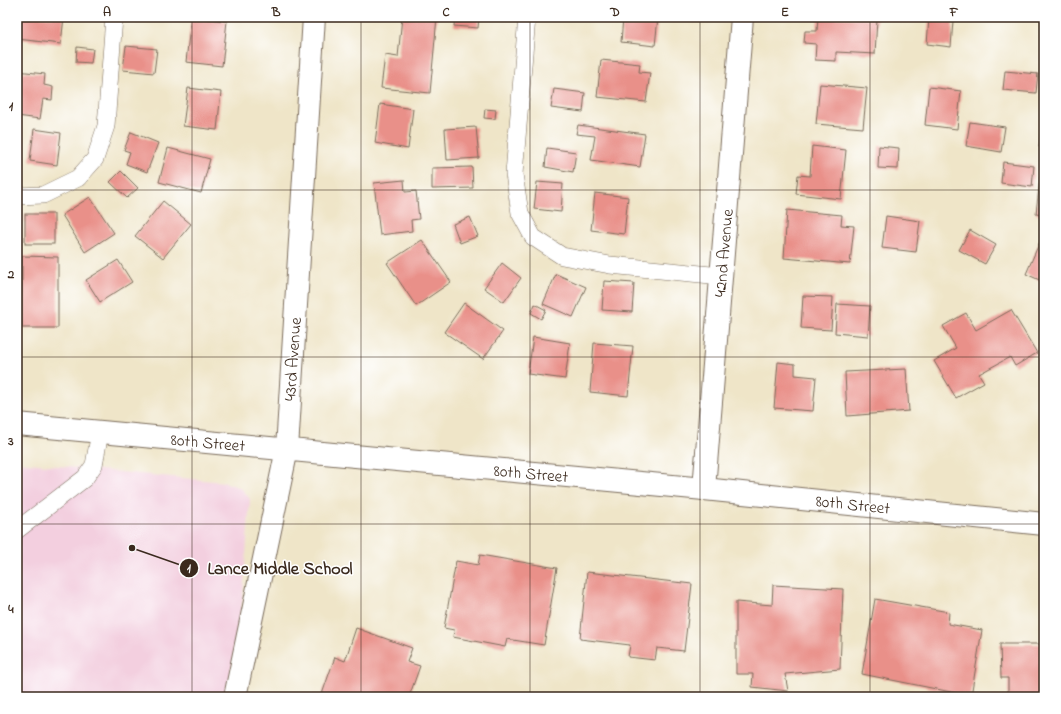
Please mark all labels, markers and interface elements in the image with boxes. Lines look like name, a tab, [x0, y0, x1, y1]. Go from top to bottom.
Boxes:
text: A	[103, 3, 111, 22]
text: B	[271, 3, 281, 22]
text: C	[442, 3, 450, 22]
text: D	[609, 3, 620, 22]
text: E	[781, 3, 789, 22]
text: F	[949, 3, 959, 22]
text: 1	[9, 97, 14, 116]
street label: 42nd Avenue	[708, 208, 741, 298]
text: 2	[7, 265, 15, 284]
street label: 43rd Avenue	[278, 316, 309, 402]
street label: 80th Street	[170, 428, 246, 459]
text: 3	[7, 432, 14, 451]
street label: 80th Street	[493, 459, 569, 490]
street label: 80th Street	[814, 489, 892, 522]
callout: Lance Middle School	[179, 553, 360, 583]
text: Lance Middle School	[207, 557, 353, 583]
text: 1	[187, 560, 191, 578]
text: 4	[7, 600, 14, 619]

